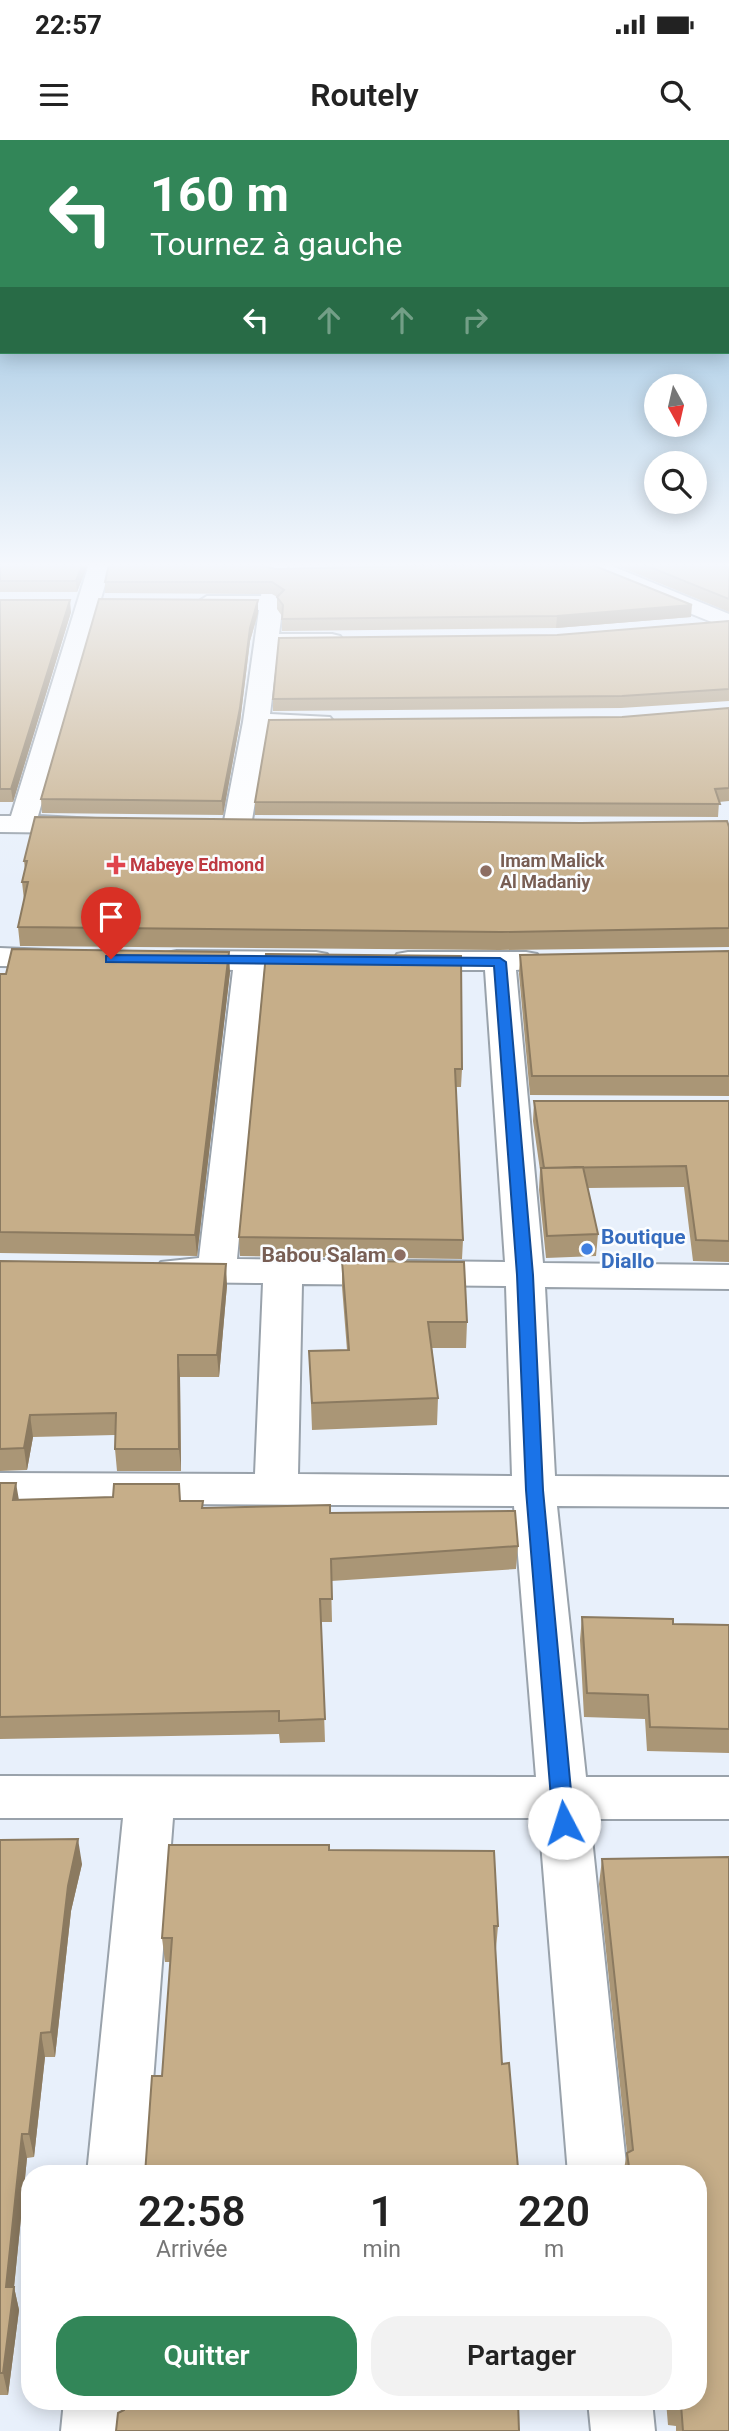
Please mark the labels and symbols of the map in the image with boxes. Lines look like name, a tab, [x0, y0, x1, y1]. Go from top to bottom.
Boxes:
north arrow	[644, 374, 707, 438]
place label: Imam Malick Al Madaniy	[500, 850, 605, 892]
place label: Mabeye Edmond	[130, 854, 264, 875]
marker: Mabeye Edmond	[108, 857, 124, 873]
marker: Imam Malick Al Madaniy	[478, 863, 494, 879]
pin	[81, 887, 141, 959]
place label: Boutique Diallo	[601, 1225, 686, 1273]
marker: Boutique Diallo	[579, 1241, 595, 1257]
place label: Babou Salam	[262, 1243, 386, 1267]
marker: Babou Salam	[392, 1247, 408, 1263]
position arrow	[527, 1786, 601, 1860]

